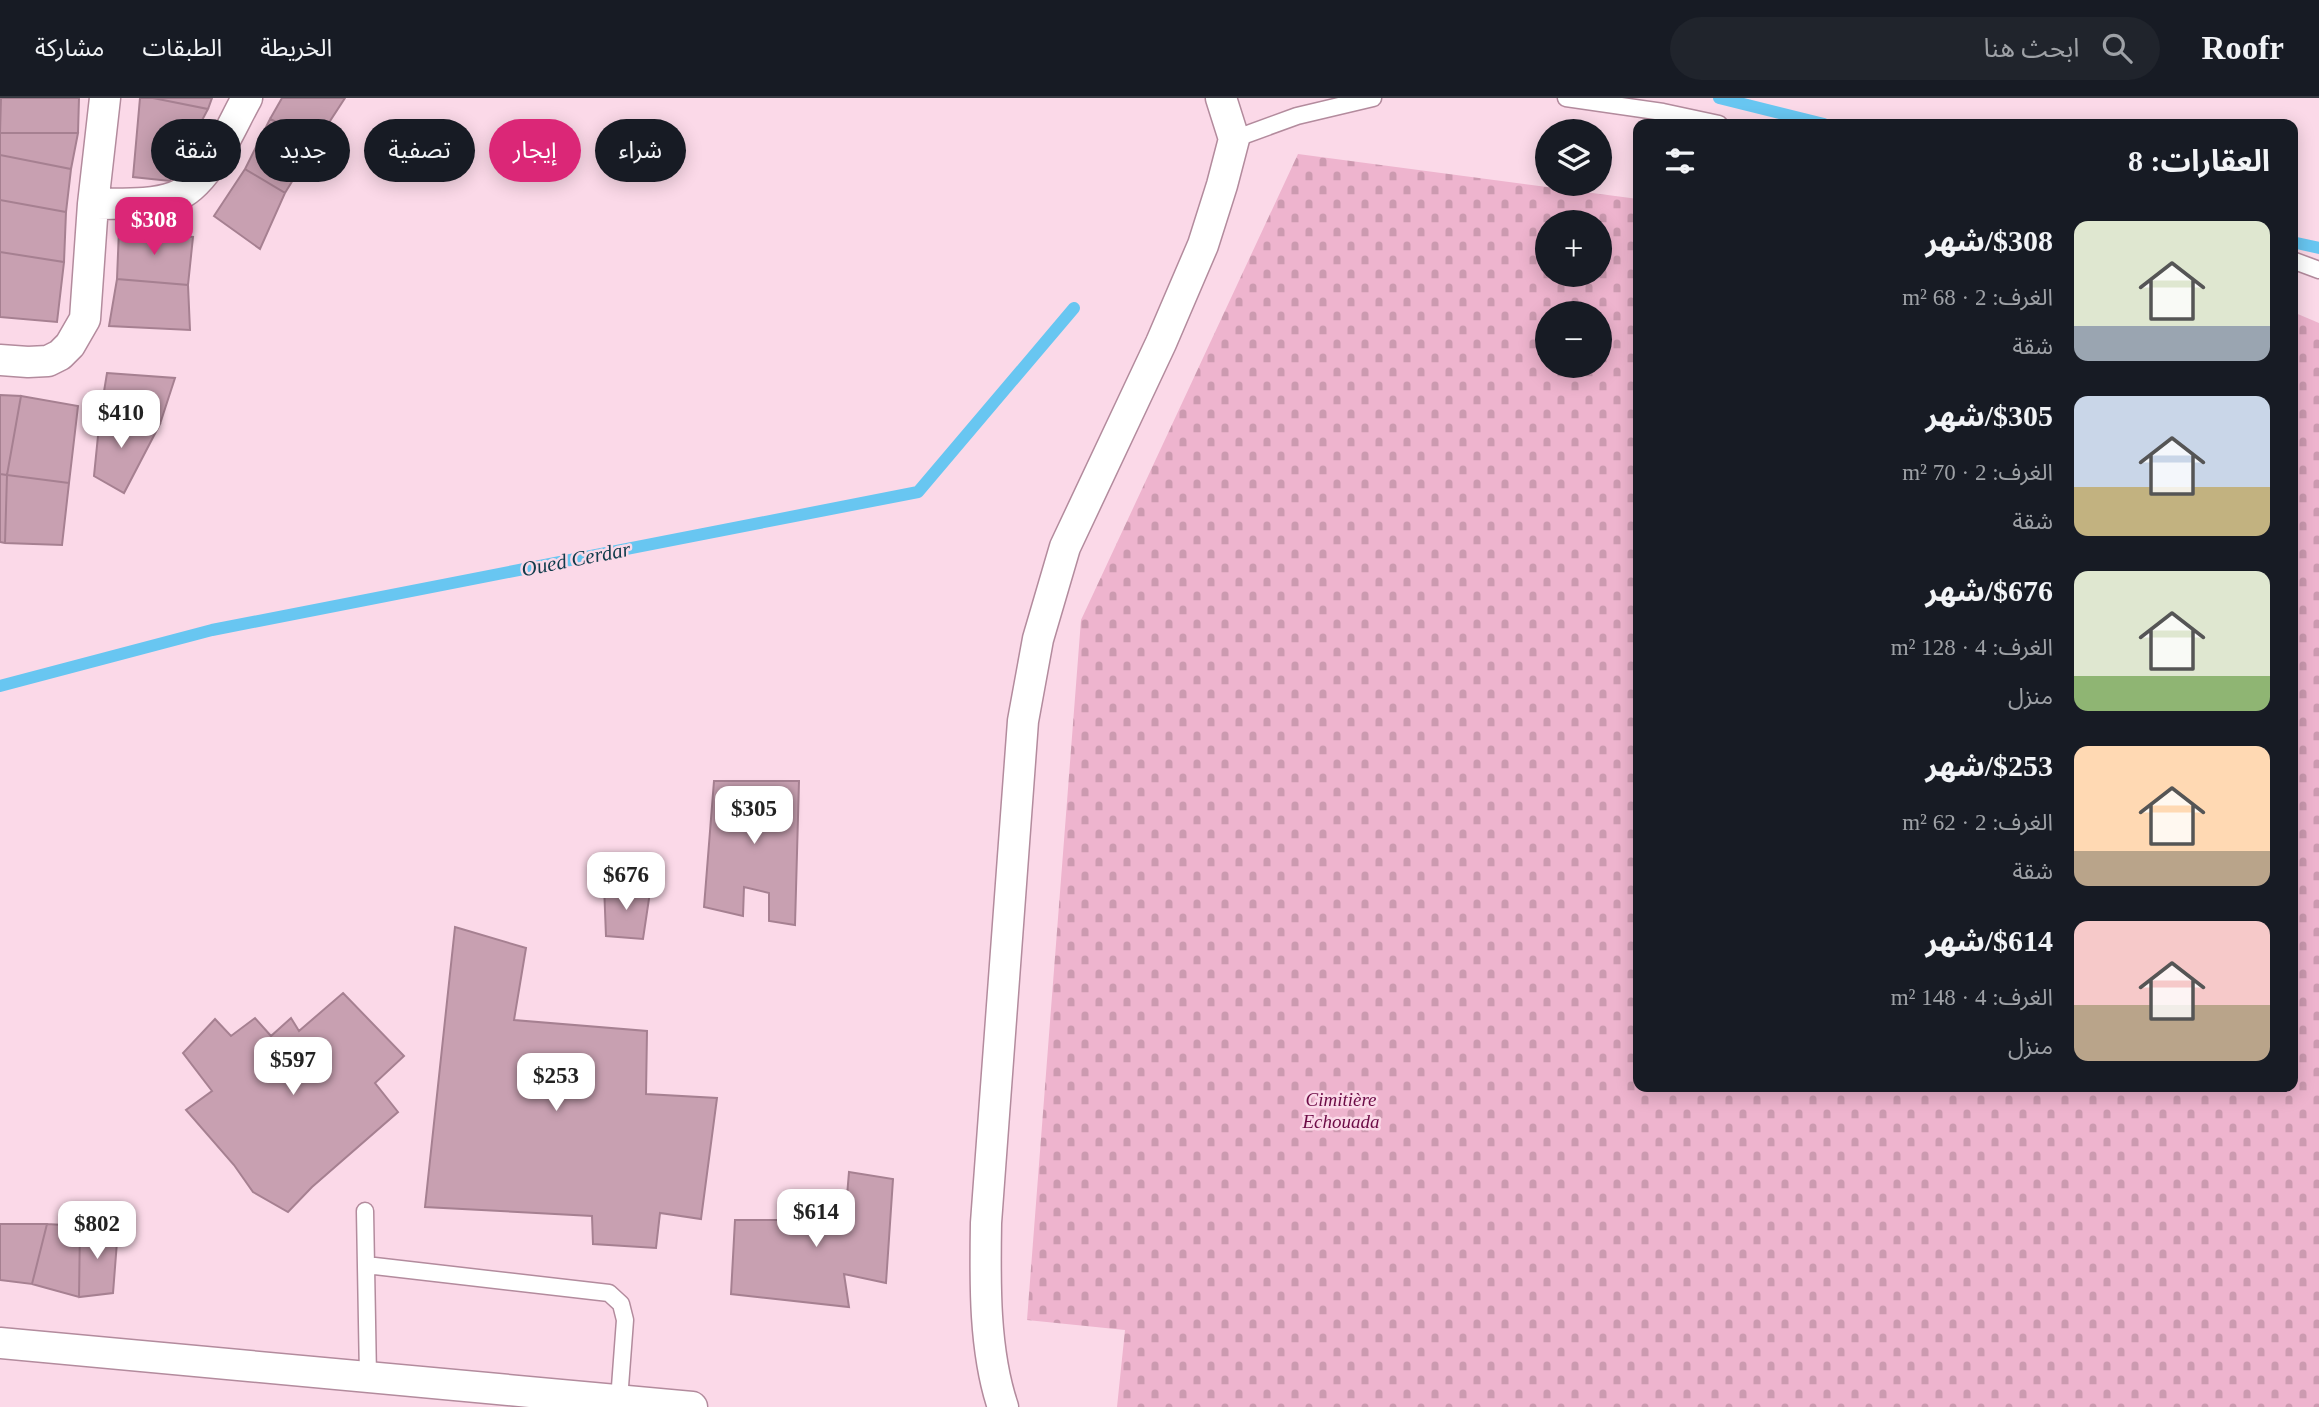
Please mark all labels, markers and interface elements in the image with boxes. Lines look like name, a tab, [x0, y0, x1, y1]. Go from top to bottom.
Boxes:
search box	[1670, 17, 2160, 80]
icon: search	[2098, 29, 2136, 67]
text: Roofr	[2202, 30, 2284, 66]
text: ابحث هنا	[1983, 34, 2080, 63]
text: مشاركة	[35, 35, 104, 61]
text: الطبقات	[142, 35, 222, 61]
text: الخريطة	[260, 35, 332, 61]
chip: شقة	[151, 119, 241, 182]
chip: جديد	[255, 119, 350, 182]
chip: تصفية	[364, 119, 475, 182]
chip: إيجار	[489, 119, 581, 182]
chip: شراء	[595, 119, 686, 182]
map controls	[1535, 119, 1612, 378]
button: layers	[1535, 119, 1612, 196]
icon: filters	[1661, 142, 1699, 180]
text: العقارات: 8	[2128, 144, 2270, 177]
pin: $308	[113, 198, 195, 257]
text: $308	[131, 207, 177, 232]
button: +	[1535, 210, 1612, 287]
text: $308/شهر	[1926, 224, 2053, 257]
icon: home	[2130, 249, 2214, 333]
text: الغرف: 2 · 68 m²	[1902, 285, 2053, 310]
button: −	[1535, 301, 1612, 378]
text: شقة	[2012, 334, 2053, 359]
pin: $410	[80, 390, 162, 450]
text: $305/شهر	[1926, 399, 2053, 432]
text: $410	[98, 400, 144, 425]
icon: home	[2130, 424, 2214, 508]
text: الغرف: 2 · 70 m²	[1902, 460, 2053, 485]
text: شقة	[2012, 509, 2053, 534]
water label: Oued Cerdar	[519, 537, 633, 581]
text: $676/شهر	[1926, 574, 2053, 607]
icon: home	[2130, 599, 2214, 683]
text: الغرف: 4 · 128 m²	[1891, 635, 2053, 660]
text: منزل	[2008, 684, 2053, 709]
text: $253/شهر	[1926, 749, 2053, 782]
icon: home	[2130, 774, 2214, 858]
pin: $305	[713, 786, 795, 846]
text: $305	[731, 796, 777, 821]
text: الغرف: 2 · 62 m²	[1902, 810, 2053, 835]
pin: $676	[585, 852, 667, 912]
text: شقة	[2012, 859, 2053, 884]
text: $676	[603, 862, 649, 887]
text: $614/شهر	[1926, 924, 2053, 957]
icon: home	[2130, 949, 2214, 1033]
text: الغرف: 4 · 148 m²	[1891, 985, 2053, 1010]
text: منزل	[2008, 1034, 2053, 1059]
pin: $597	[252, 1038, 334, 1097]
text: $597	[270, 1047, 316, 1072]
pin: $253	[515, 1054, 597, 1113]
text: $253	[533, 1063, 579, 1088]
park label: Cimitière Echouada	[1301, 1089, 1380, 1132]
pin: $614	[775, 1190, 857, 1249]
text: $614	[793, 1199, 839, 1224]
pin: $802	[56, 1202, 138, 1261]
text: $802	[74, 1211, 120, 1236]

